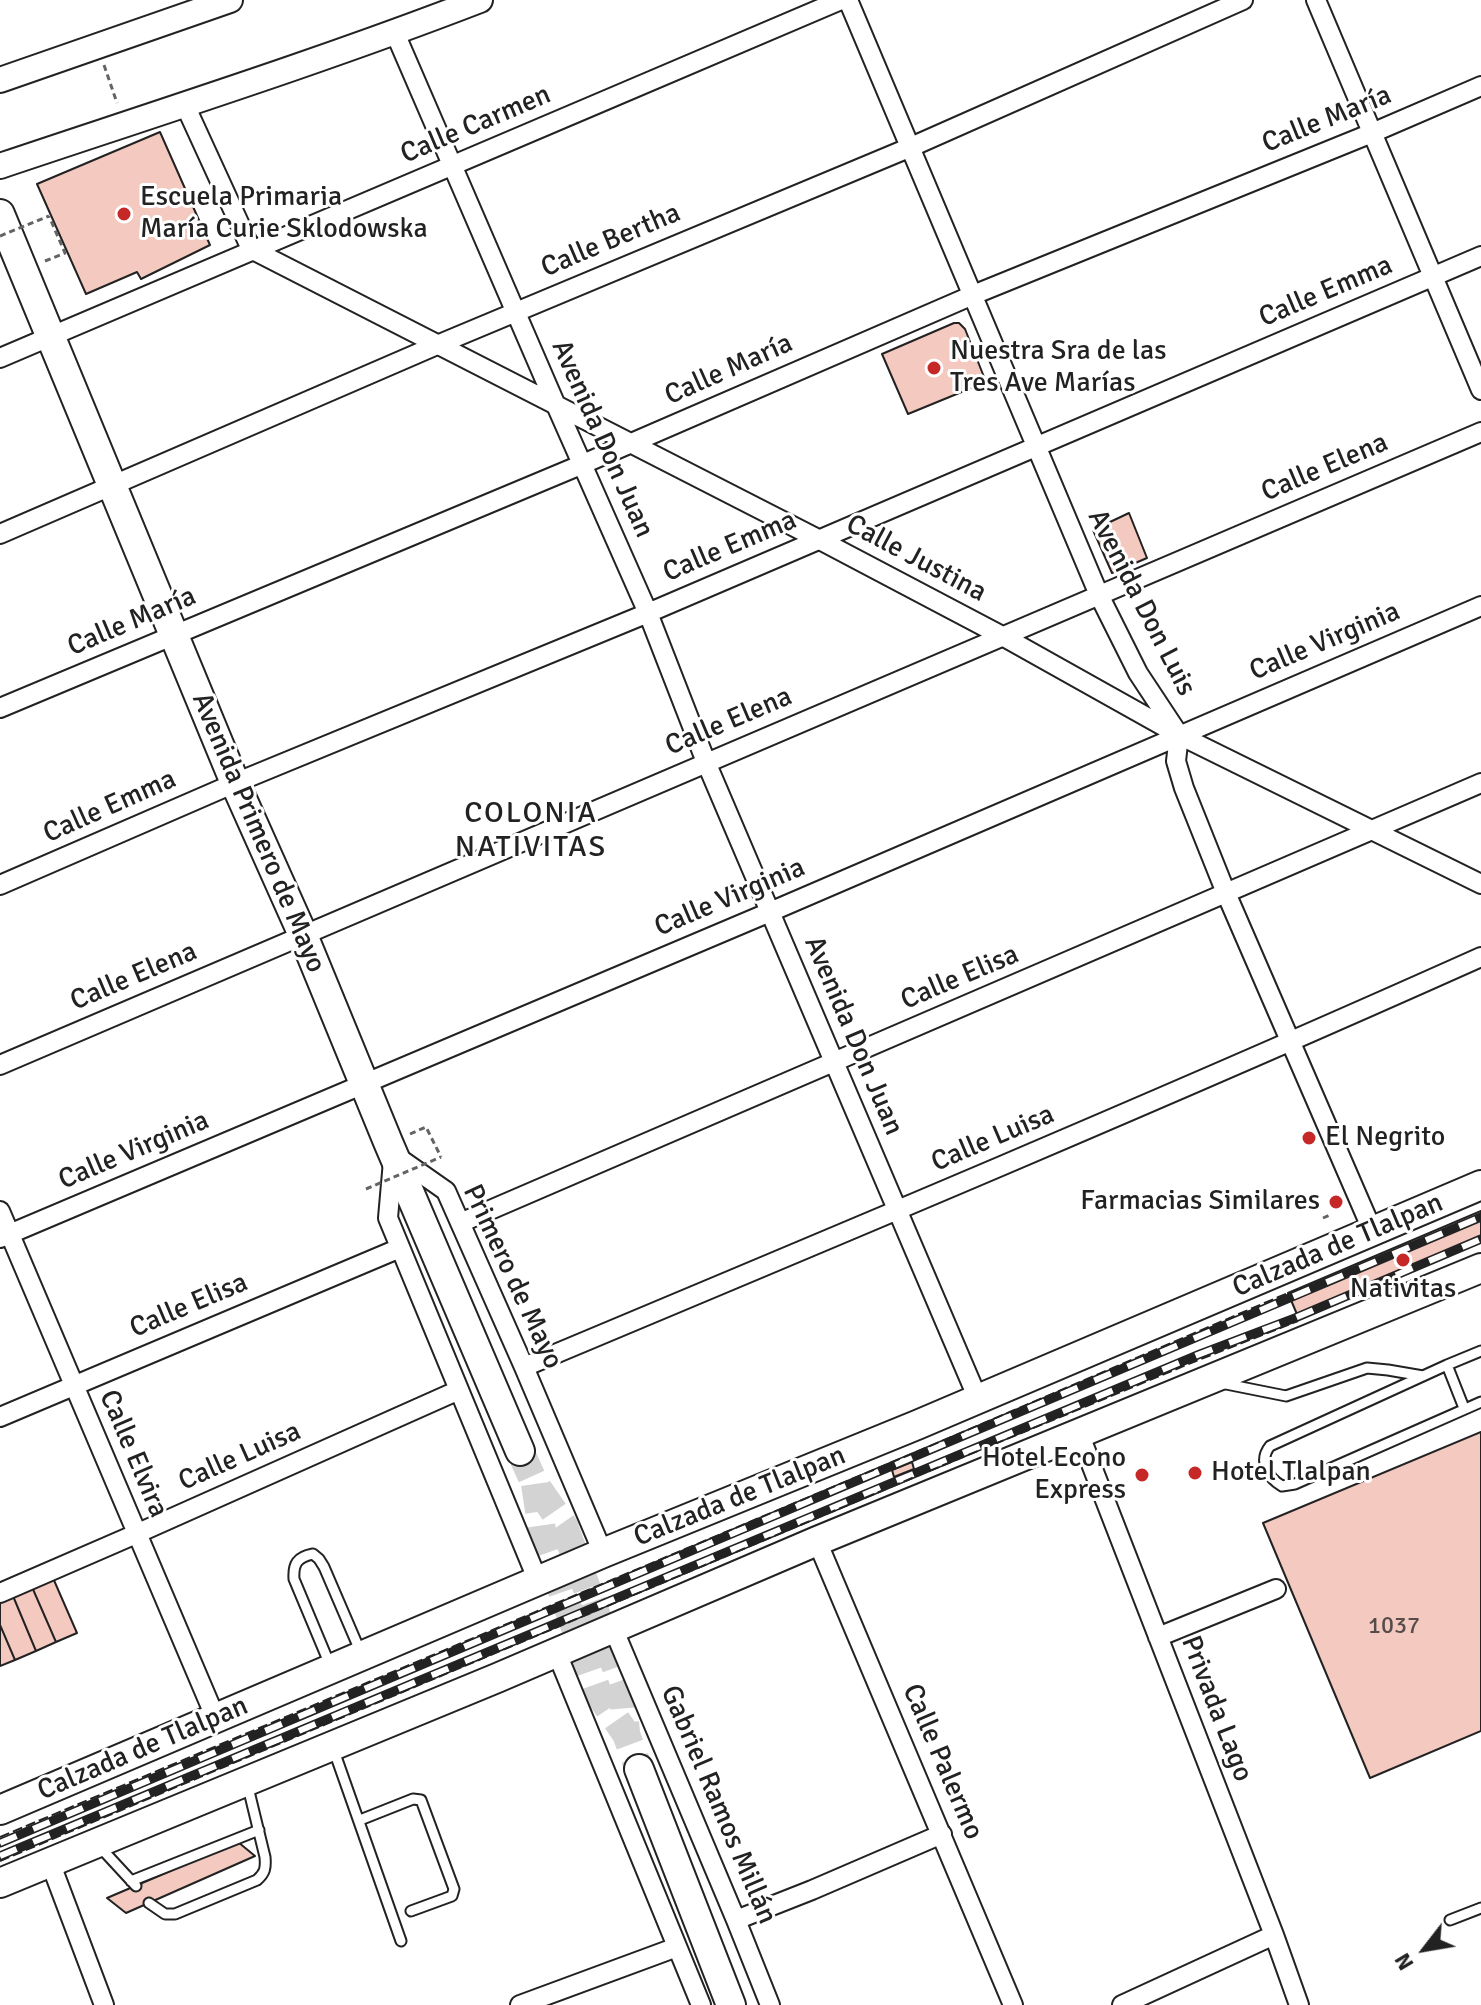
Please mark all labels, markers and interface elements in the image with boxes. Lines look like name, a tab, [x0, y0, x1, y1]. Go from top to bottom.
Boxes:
street label: Calle Carmen	[396, 78, 556, 172]
street label: Calle María	[1258, 79, 1396, 161]
place label: Escuela Primaria María Curie Sklodowska	[140, 181, 428, 247]
street label: Calle Bertha	[536, 197, 686, 285]
marker: Escuela Primaria María Curie Sklodowska	[115, 205, 133, 223]
street label: Calle Emma	[1254, 249, 1398, 335]
street label: Calle María	[660, 327, 798, 413]
street label: Avenida Don Juan	[543, 335, 661, 543]
place label: Nuestra Sra de las Tres Ave Marías	[950, 335, 1167, 401]
marker: Nuestra Sra de las Tres Ave Marías	[925, 359, 943, 377]
street label: Calle Elena	[1257, 426, 1393, 510]
street label: Calle Emma	[658, 504, 802, 590]
street label: Avenida Don Luis	[1080, 504, 1202, 702]
street label: Calle Justina	[840, 508, 992, 610]
street label: Calle María	[63, 580, 201, 664]
street label: Calle Virginia	[1245, 595, 1405, 689]
street label: Calle Elena	[661, 680, 797, 764]
street label: Avenida Primero de Mayo	[184, 688, 332, 978]
street label: Calle Emma	[38, 763, 182, 851]
district label: COLONIA NATIVITAS	[455, 796, 607, 866]
street label: Calle Virginia	[650, 851, 810, 945]
street label: Avenida Don Juan	[796, 932, 910, 1140]
street label: Calle Elena	[66, 935, 202, 1019]
street label: Calle Elisa	[896, 938, 1024, 1018]
street label: Calle Luisa	[927, 1098, 1059, 1180]
street label: Calle Virginia	[54, 1104, 214, 1198]
place label: El Negrito	[1325, 1121, 1445, 1155]
marker: El Negrito	[1300, 1129, 1318, 1147]
street label: Primero de Mayo	[455, 1180, 569, 1374]
place label: Farmacias Similares	[1080, 1185, 1320, 1219]
street label: Calzada de Tlalpan	[1228, 1187, 1448, 1305]
marker: Farmacias Similares	[1327, 1193, 1345, 1211]
marker: Nativitas	[1394, 1251, 1412, 1269]
street label: Calle Elisa	[125, 1266, 253, 1346]
place label: Nativitas	[1350, 1273, 1456, 1307]
street label: Calle Elvira	[91, 1385, 175, 1523]
street label: Calle Luisa	[174, 1415, 306, 1499]
street label: Calzada de Tlalpan	[629, 1439, 851, 1555]
place label: Hotel Econo Express	[982, 1442, 1126, 1508]
place label: Hotel Tlalpan	[1211, 1456, 1371, 1490]
marker: Hotel Tlalpan	[1186, 1464, 1204, 1482]
marker: Hotel Econo Express	[1133, 1466, 1151, 1484]
house number: 1037	[1368, 1613, 1420, 1641]
street label: Privada Lago	[1173, 1631, 1259, 1787]
street label: Calle Palermo	[894, 1679, 990, 1845]
street label: Gabriel Ramos Millán	[653, 1681, 783, 1929]
street label: Calzada de Tlalpan	[33, 1690, 253, 1808]
north arrow	[1385, 1909, 1465, 1989]
text: N	[1388, 1948, 1420, 1975]

